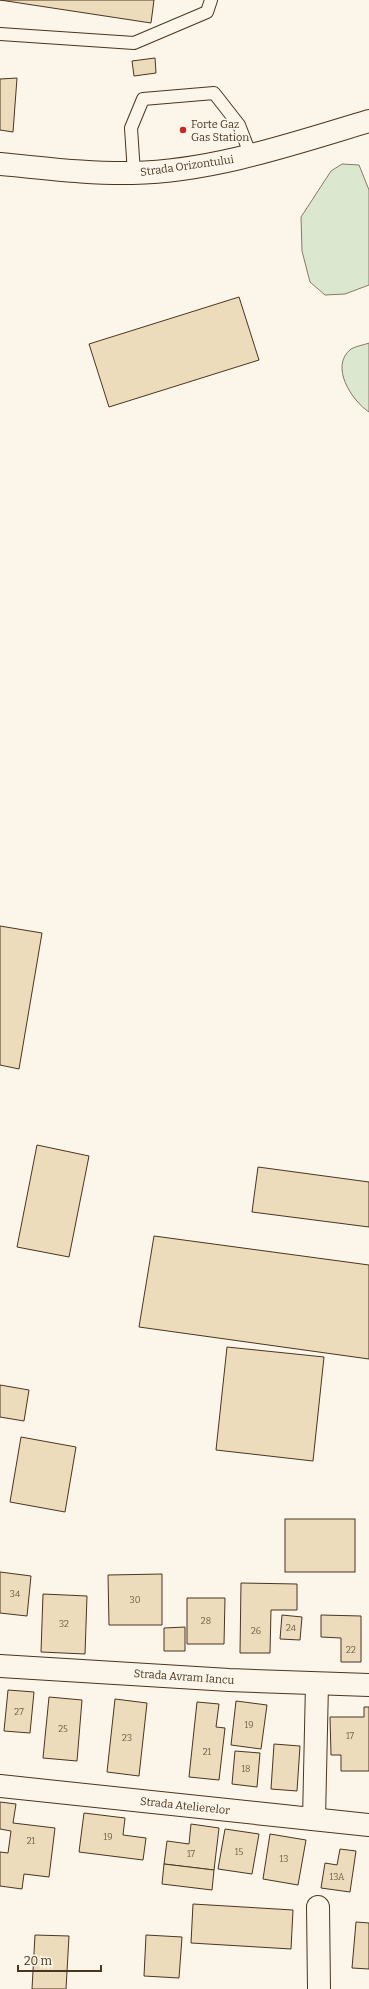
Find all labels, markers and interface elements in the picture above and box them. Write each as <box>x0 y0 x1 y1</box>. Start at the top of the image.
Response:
place label: Forte Gaz Gas Station <box>191 118 249 144</box>
marker: Forte Gaz Gas Station <box>178 125 188 135</box>
street label: Strada Orizontului <box>139 153 235 179</box>
house number: 34 <box>10 1589 21 1599</box>
house number: 30 <box>130 1595 141 1605</box>
house number: 28 <box>201 1616 211 1626</box>
house number: 32 <box>59 1619 69 1629</box>
house number: 24 <box>286 1623 297 1633</box>
house number: 26 <box>251 1626 261 1636</box>
house number: 22 <box>346 1645 356 1655</box>
street label: Strada Avram Iancu <box>133 1667 235 1687</box>
house number: 27 <box>14 1707 24 1717</box>
house number: 19 <box>245 1720 253 1730</box>
house number: 25 <box>58 1724 68 1734</box>
house number: 17 <box>346 1731 355 1741</box>
house number: 23 <box>122 1733 132 1743</box>
house number: 21 <box>203 1747 212 1757</box>
house number: 18 <box>241 1764 251 1774</box>
street label: Strada Atelierelor <box>139 1795 231 1817</box>
house number: 19 <box>104 1832 112 1842</box>
house number: 21 <box>27 1836 36 1846</box>
house number: 15 <box>235 1847 243 1857</box>
house number: 17 <box>187 1849 196 1859</box>
house number: 13 <box>280 1854 288 1864</box>
house number: 13A <box>330 1872 345 1882</box>
scale bar <box>18 1947 101 1973</box>
text: 20 m <box>24 1954 53 1968</box>

